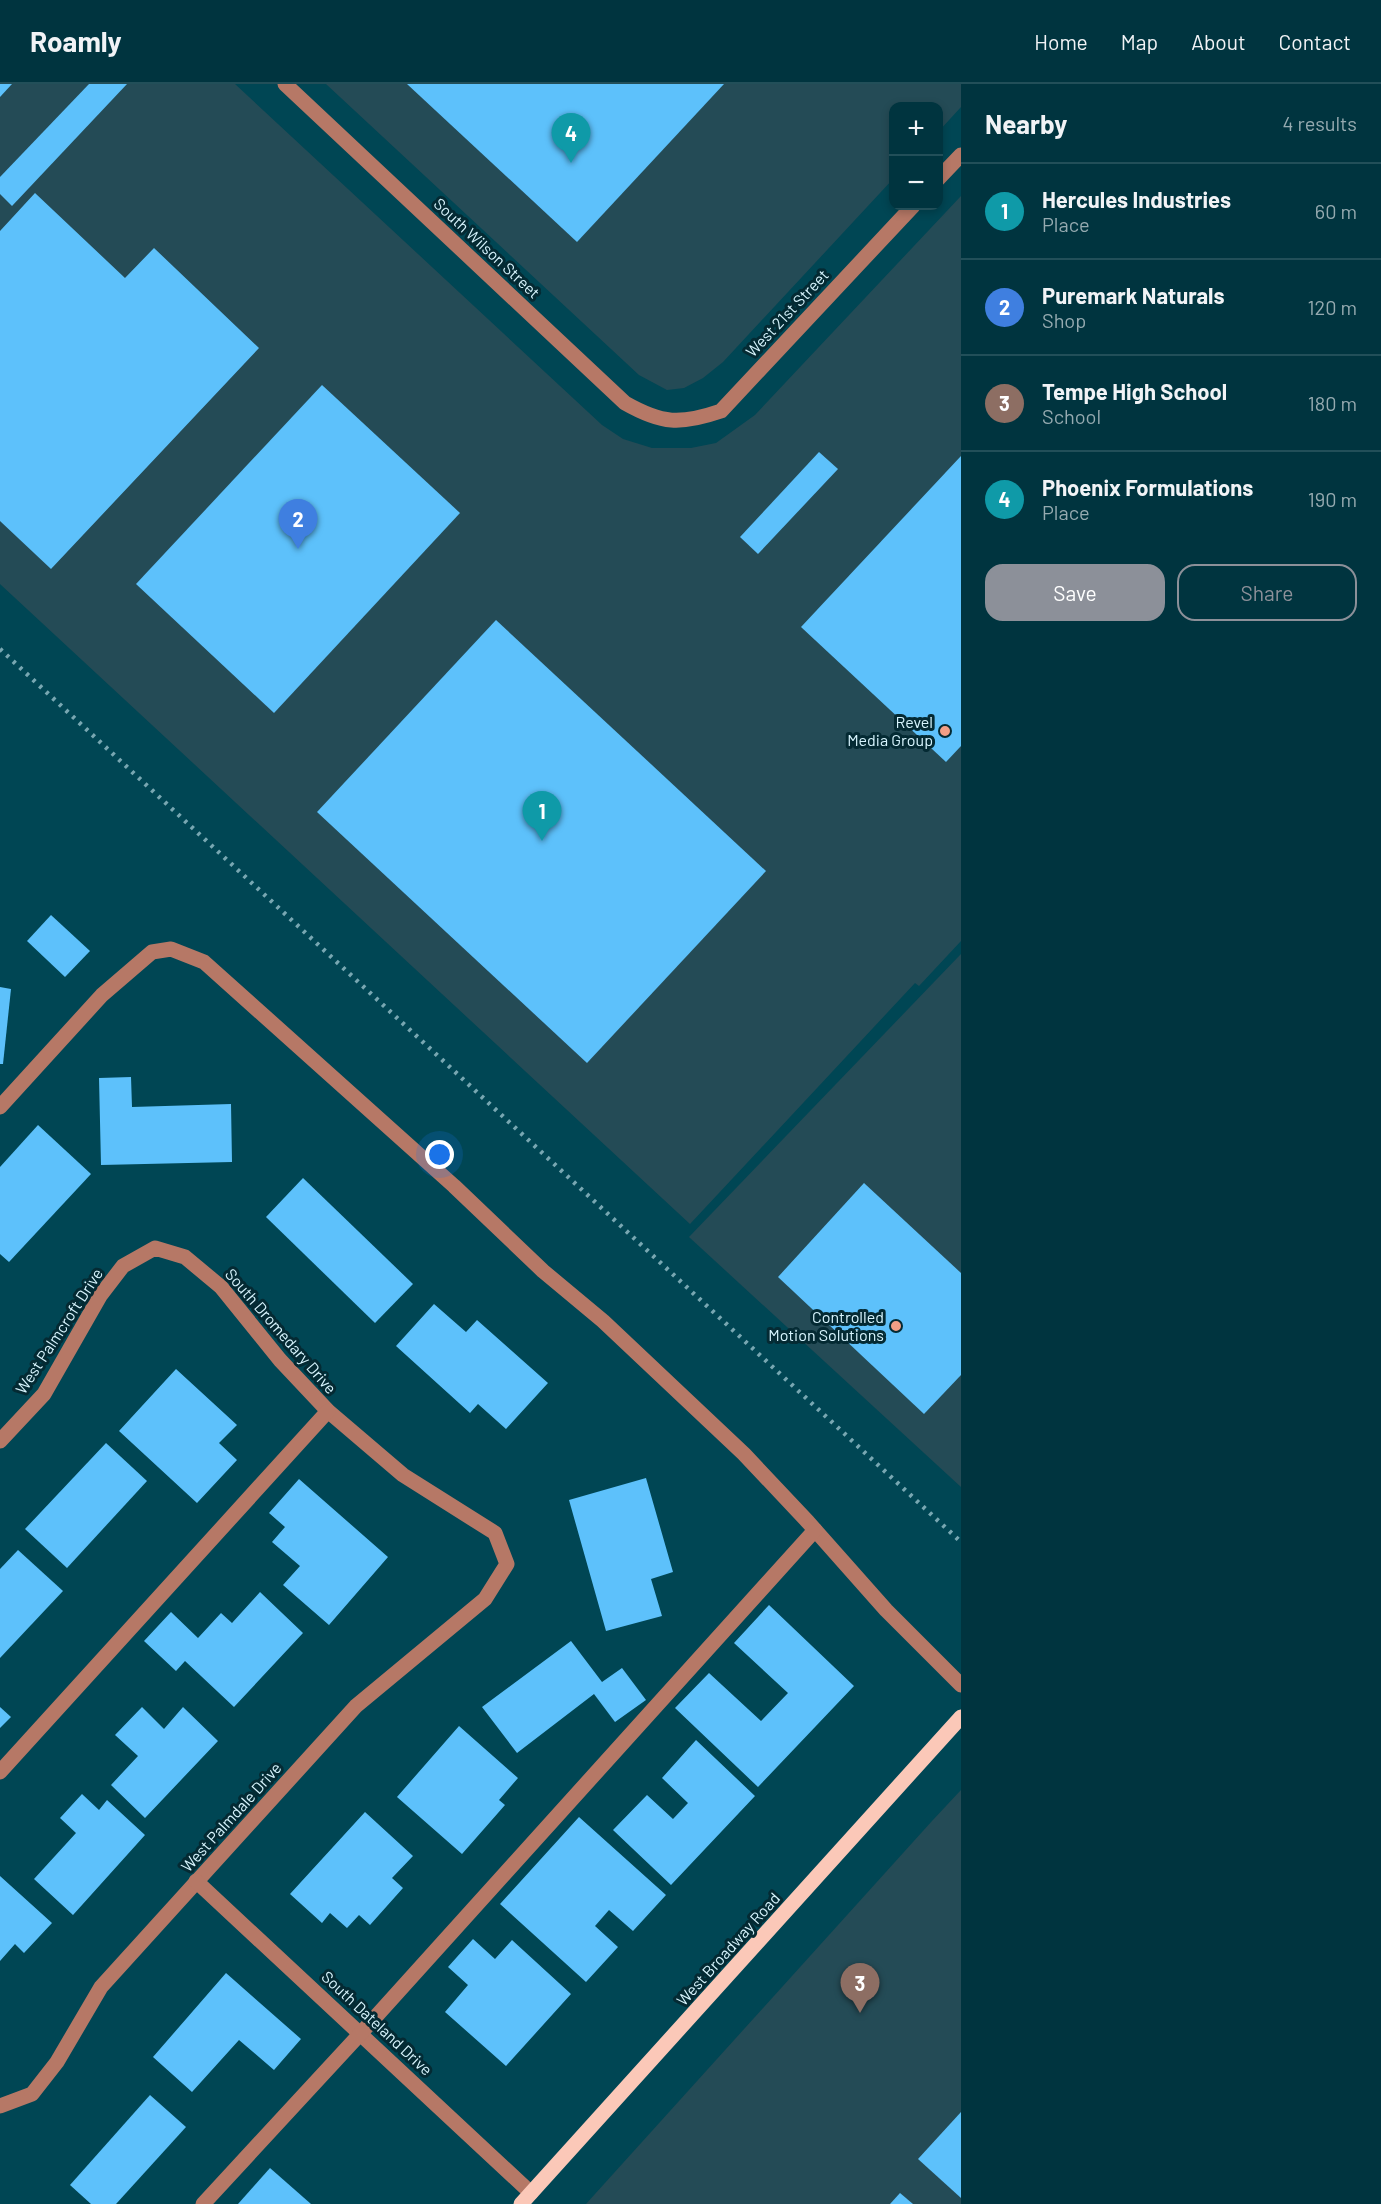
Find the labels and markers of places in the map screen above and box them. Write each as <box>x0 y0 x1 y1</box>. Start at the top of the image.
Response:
pin: 4 <box>552 113 590 163</box>
pin: 2 <box>278 500 318 549</box>
place label: Revel Media Group <box>847 712 933 749</box>
marker: Revel Media Group <box>938 724 952 738</box>
pin: 1 <box>522 792 562 841</box>
place label: Controlled Motion Solutions <box>768 1307 884 1344</box>
marker: Controlled Motion Solutions <box>889 1319 903 1333</box>
pin: 3 <box>840 1964 880 2013</box>

